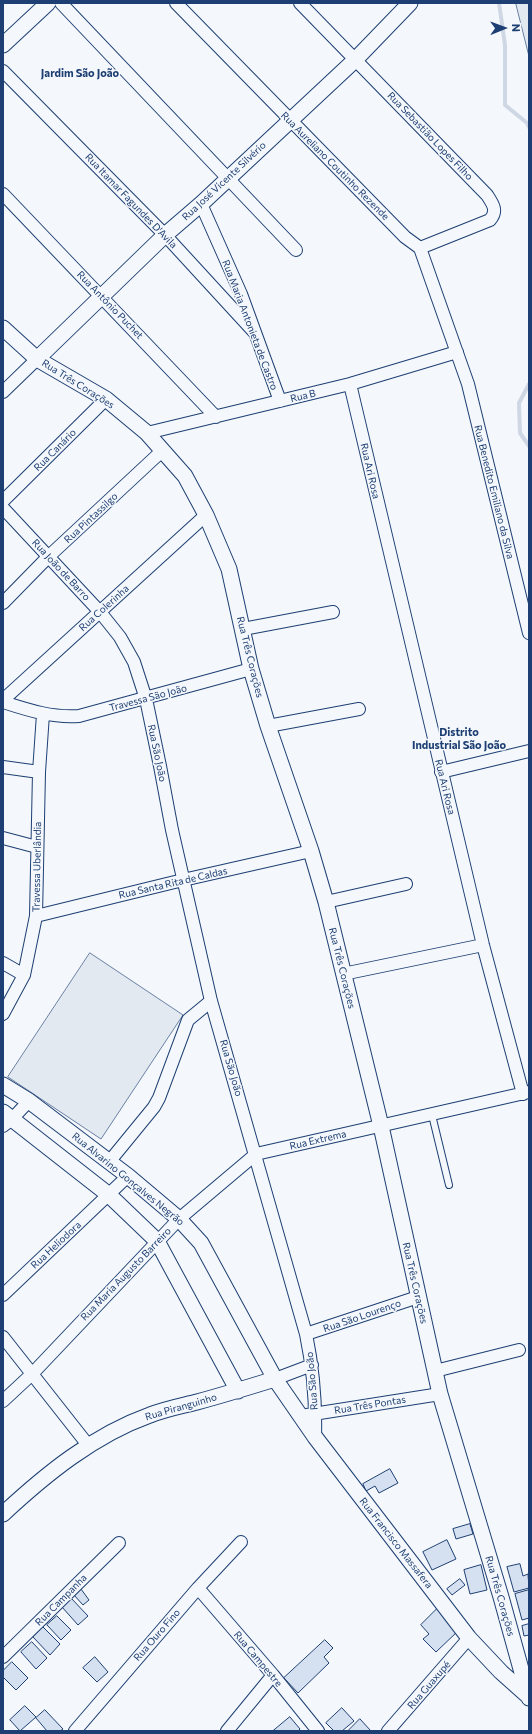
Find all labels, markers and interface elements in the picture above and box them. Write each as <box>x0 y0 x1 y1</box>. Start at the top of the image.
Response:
north arrow <box>484 8 524 48</box>
text: N <box>510 24 523 32</box>
district label: Jardim São João <box>41 66 119 80</box>
street label: Rua Sebastião Lopes Filho <box>385 89 475 183</box>
street label: Rua Aureliano Coutinho Rezende <box>278 109 392 223</box>
street label: Rua José Vicente Silvério <box>180 139 268 223</box>
street label: Rua Itamar Fagundes D'Avila <box>83 151 179 251</box>
street label: Rua Maria Antonieta de Castro <box>220 258 280 392</box>
street label: Rua Antônio Puchet <box>74 268 146 342</box>
street label: Rua Três Corações <box>40 357 116 411</box>
street label: Rua B <box>289 387 317 405</box>
street label: Rua Benedito Emiliano da Silva <box>472 424 516 560</box>
street label: Rua Canário <box>31 426 79 474</box>
street label: Rua Ari Rosa <box>358 442 382 500</box>
street label: Rua Pintassilgo <box>62 490 120 546</box>
street label: Rua João de Barro <box>29 537 93 603</box>
street label: Rua Colerinha <box>76 582 132 634</box>
street label: Rua Três Corações <box>234 615 266 699</box>
street label: Travessa São João <box>108 682 188 714</box>
street label: Rua São João <box>145 723 169 783</box>
district label: Distrito Industrial São João <box>412 725 506 751</box>
street label: Rua Ari Rosa <box>432 758 458 816</box>
street label: Travessa Uberlândia <box>30 822 44 912</box>
street label: Rua Santa Rita de Caldas <box>118 865 228 901</box>
street label: Rua Três Corações <box>326 926 358 1010</box>
street label: Rua São João <box>217 1038 245 1098</box>
street label: Rua Extrema <box>288 1128 348 1152</box>
street label: Rua Alvarino Gonçalves Negrão <box>69 1130 187 1228</box>
street label: Rua Heliodora <box>28 1219 84 1271</box>
street label: Rua Maria Augusto Barreiro <box>78 1225 174 1323</box>
street label: Rua Três Corações <box>400 1241 430 1325</box>
street label: Rua São Lourenço <box>322 1297 402 1335</box>
street label: Rua São João <box>303 1351 321 1411</box>
street label: Rua Piranguinho <box>144 1391 218 1423</box>
street label: Rua Três Pontas <box>333 1393 407 1417</box>
street label: Rua Francisco Massafera <box>357 1495 435 1591</box>
street label: Rua Três Corações <box>483 1554 517 1638</box>
street label: Rua Campanha <box>33 1572 89 1628</box>
street label: Rua Ouro Fino <box>131 1607 183 1663</box>
street label: Rua Campestre <box>231 1629 285 1689</box>
street label: Rua Guaxupé <box>405 1659 453 1711</box>

